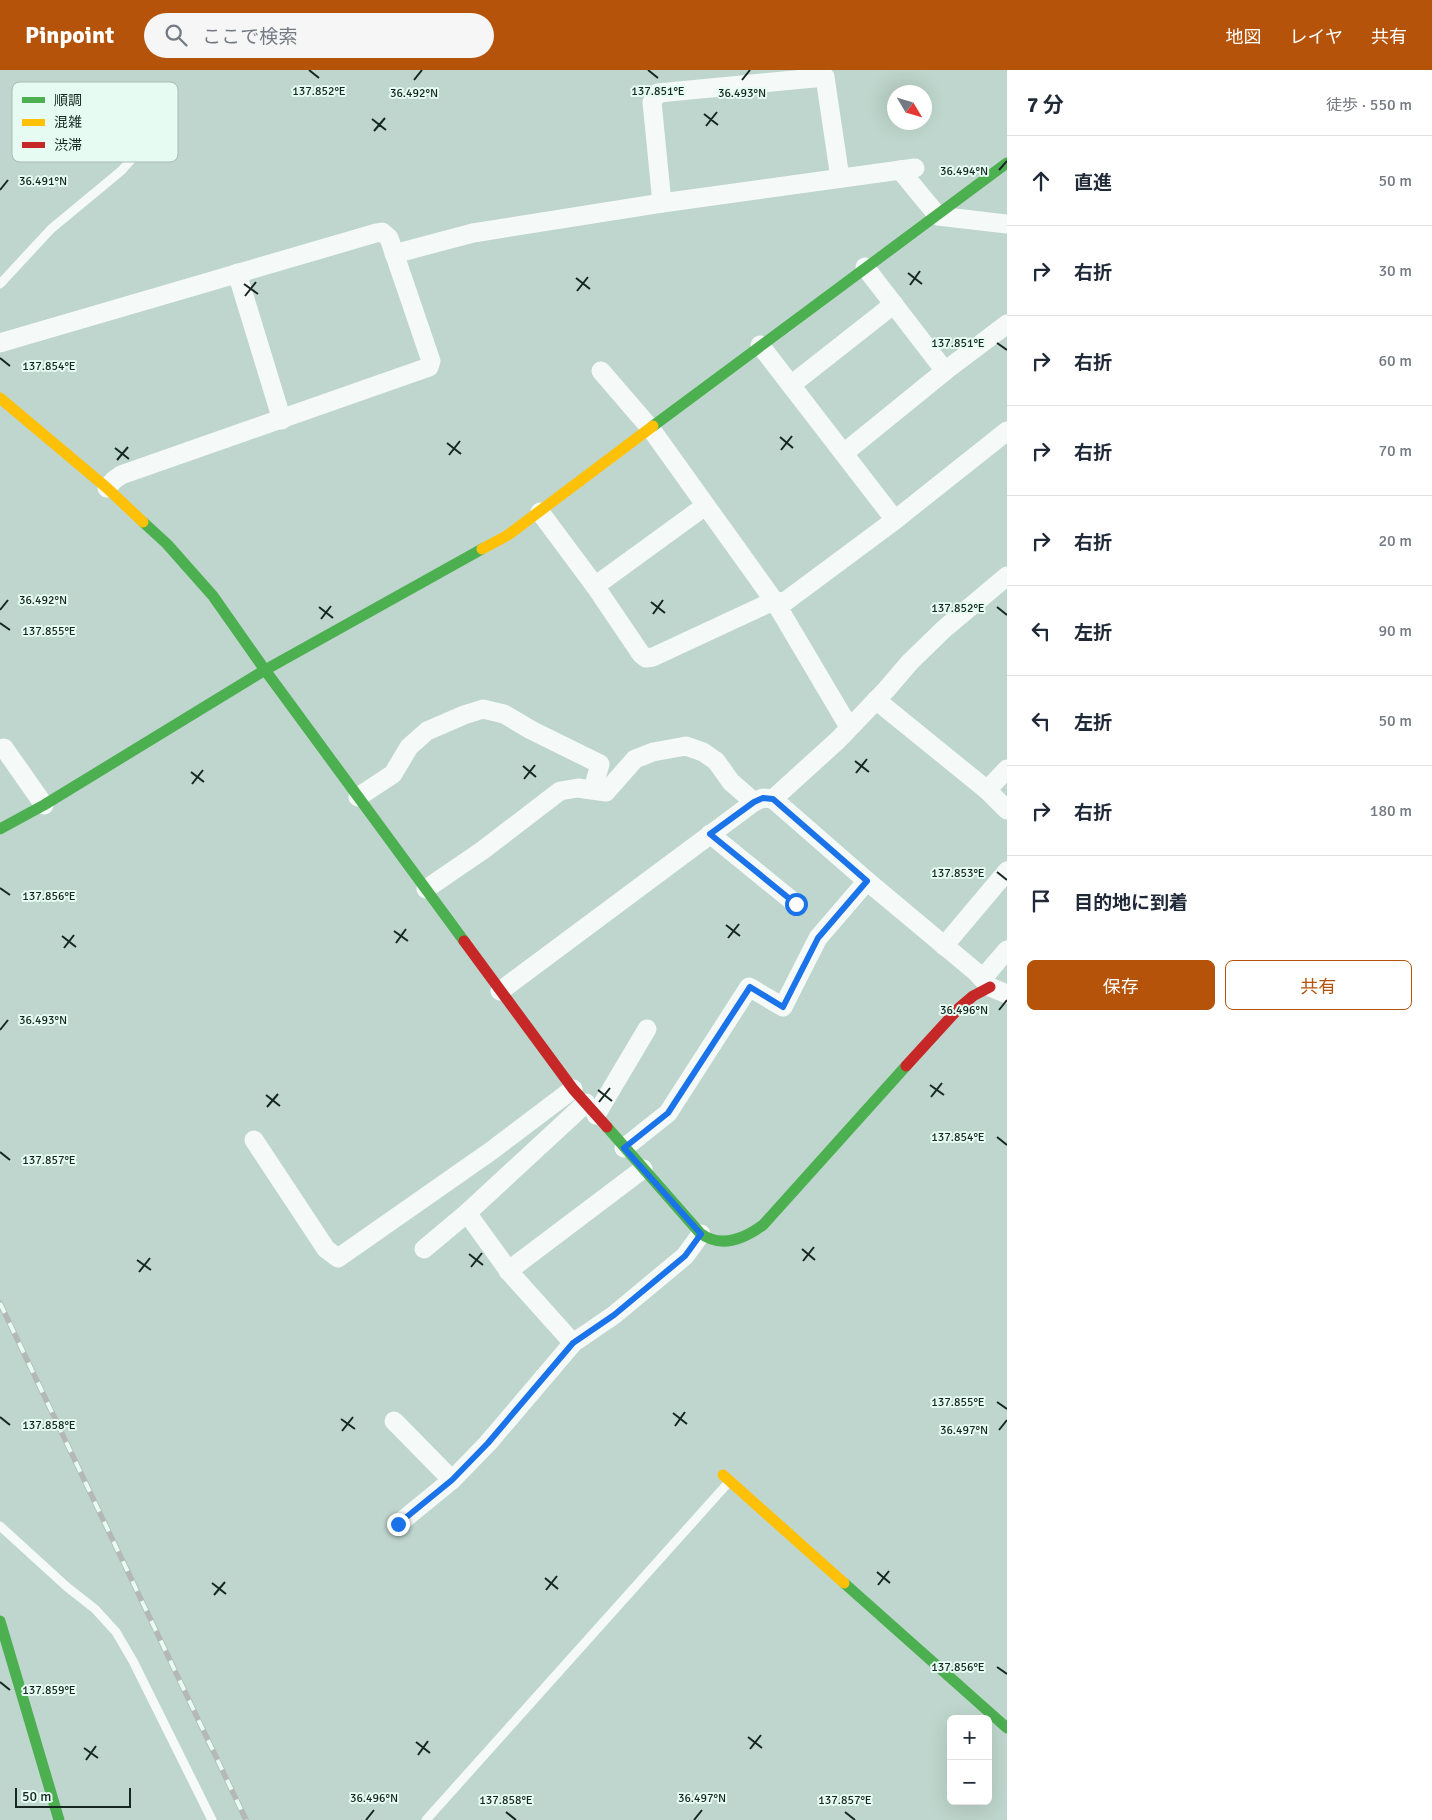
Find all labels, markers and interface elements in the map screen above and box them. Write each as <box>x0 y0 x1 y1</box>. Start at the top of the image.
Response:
search box <box>144 13 494 58</box>
text: Pinpoint <box>25 20 114 50</box>
icon: search <box>162 21 190 49</box>
text: ここで検索 <box>202 25 297 49</box>
text: 地図 <box>1226 26 1262 48</box>
text: レイヤ <box>1290 26 1343 48</box>
text: 共有 <box>1371 26 1407 48</box>
legend <box>12 82 178 162</box>
text: 137.852°E <box>292 84 346 99</box>
text: 137.851°E <box>631 84 685 99</box>
north arrow <box>887 85 932 130</box>
text: 36.492°N <box>390 86 438 101</box>
text: 36.493°N <box>718 86 766 101</box>
text: 順調 <box>54 92 82 109</box>
text: 7 分 <box>1027 92 1064 118</box>
text: 徒歩 · 550 m <box>1326 95 1412 115</box>
text: 混雑 <box>54 114 82 131</box>
text: 渋滞 <box>54 137 82 154</box>
text: 36.494°N <box>940 164 988 179</box>
icon: ahead <box>1027 167 1055 195</box>
text: 直進 <box>1074 171 1112 195</box>
text: 50 m <box>1378 171 1412 191</box>
text: 36.491°N <box>19 174 67 189</box>
icon: right <box>1027 257 1055 285</box>
text: 右折 <box>1074 261 1112 285</box>
text: 30 m <box>1378 261 1412 281</box>
text: 137.851°E <box>931 336 985 351</box>
icon: right <box>1027 347 1055 375</box>
text: 右折 <box>1074 351 1112 375</box>
text: 60 m <box>1378 351 1412 371</box>
text: 137.854°E <box>22 359 76 374</box>
icon: right <box>1027 437 1055 465</box>
text: 右折 <box>1074 441 1112 465</box>
text: 70 m <box>1378 441 1412 461</box>
icon: right <box>1027 527 1055 555</box>
text: 右折 <box>1074 531 1112 555</box>
text: 20 m <box>1378 531 1412 551</box>
text: 36.492°N <box>19 593 67 608</box>
text: 137.852°E <box>931 601 985 616</box>
icon: left <box>1027 617 1055 645</box>
text: 左折 <box>1074 621 1112 645</box>
text: 90 m <box>1378 621 1412 641</box>
text: 137.855°E <box>22 624 76 639</box>
icon: left <box>1027 707 1055 735</box>
text: 左折 <box>1074 711 1112 735</box>
text: 50 m <box>1378 711 1412 731</box>
icon: right <box>1027 797 1055 825</box>
text: 右折 <box>1074 801 1112 825</box>
text: 180 m <box>1370 801 1412 821</box>
text: 137.853°E <box>931 866 985 881</box>
icon: arrive <box>1027 887 1055 915</box>
text: 137.856°E <box>22 889 76 904</box>
text: 目的地に到着 <box>1074 891 1188 915</box>
route start <box>785 893 808 916</box>
button: 保存 <box>1027 960 1215 1010</box>
button: 共有 <box>1225 960 1412 1010</box>
text: 36.496°N <box>940 1003 988 1018</box>
text: 36.493°N <box>19 1013 67 1028</box>
text: 137.854°E <box>931 1130 985 1145</box>
text: 137.857°E <box>22 1153 76 1168</box>
text: 137.855°E <box>931 1395 985 1410</box>
text: 137.858°E <box>22 1418 76 1433</box>
text: 36.497°N <box>940 1423 988 1438</box>
route end <box>387 1513 410 1536</box>
text: 137.856°E <box>931 1660 985 1675</box>
text: 137.859°E <box>22 1683 76 1698</box>
map controls <box>947 1715 992 1805</box>
button: + <box>947 1715 992 1760</box>
button: − <box>947 1760 992 1805</box>
scale bar <box>15 1785 131 1808</box>
text: 50 m <box>22 1788 51 1805</box>
text: 36.496°N <box>350 1791 398 1806</box>
text: 36.497°N <box>678 1791 726 1806</box>
text: 137.858°E <box>479 1793 533 1808</box>
text: 137.857°E <box>818 1793 872 1808</box>

